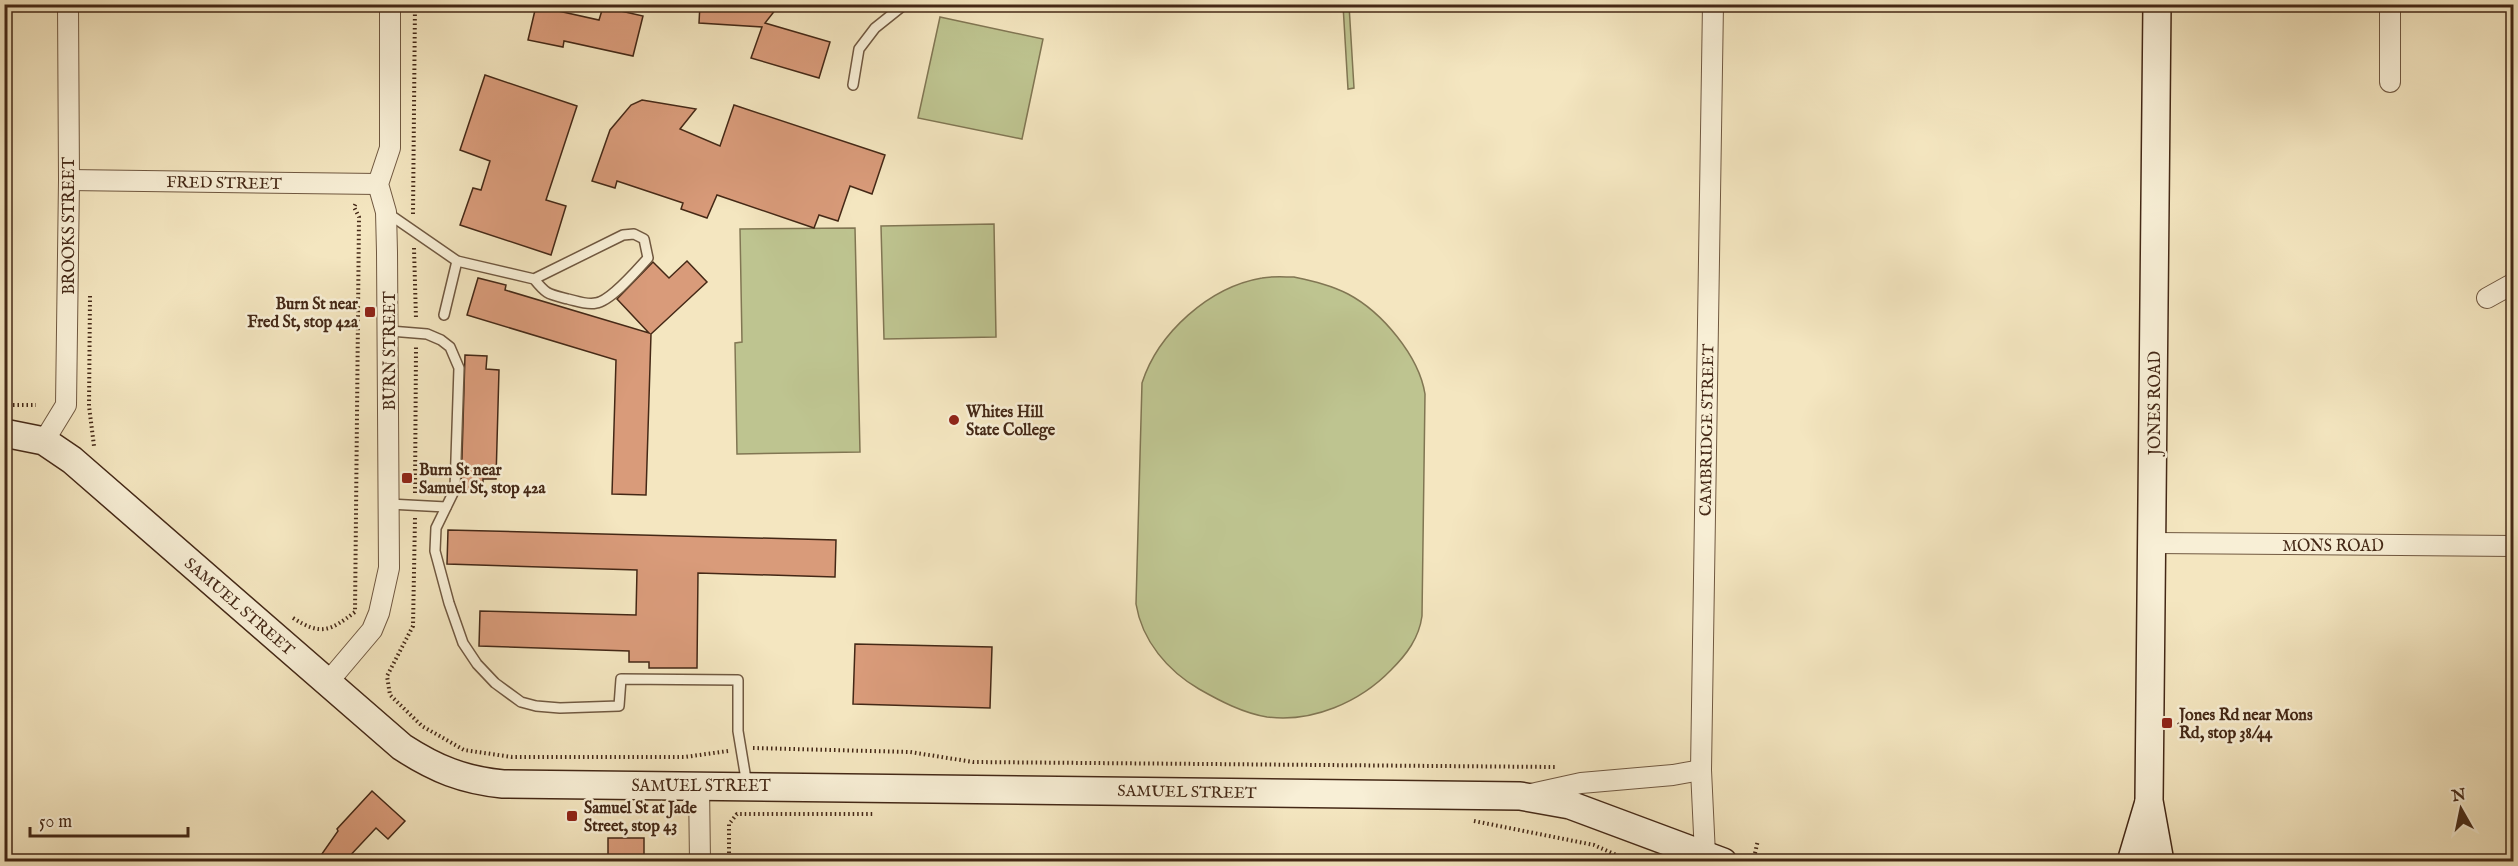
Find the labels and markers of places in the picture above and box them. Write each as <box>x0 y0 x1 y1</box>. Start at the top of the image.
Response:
place label: Burn St near Fred St, stop 42a <box>247 295 359 333</box>
marker: Burn St near Fred St, stop 42a <box>363 305 377 319</box>
place label: Whites Hill State College <box>965 403 1056 441</box>
marker: Whites Hill State College <box>947 413 961 427</box>
place label: Burn St near Samuel St, stop 42a <box>419 461 547 499</box>
marker: Burn St near Samuel St, stop 42a <box>400 471 414 485</box>
place label: Jones Rd near Mons Rd, stop 38/44 <box>2177 706 2313 744</box>
marker: Jones Rd near Mons Rd, stop 38/44 <box>2160 716 2174 730</box>
place label: Samuel St at Jade Street, stop 43 <box>584 799 698 837</box>
marker: Samuel St at Jade Street, stop 43 <box>565 809 579 823</box>

